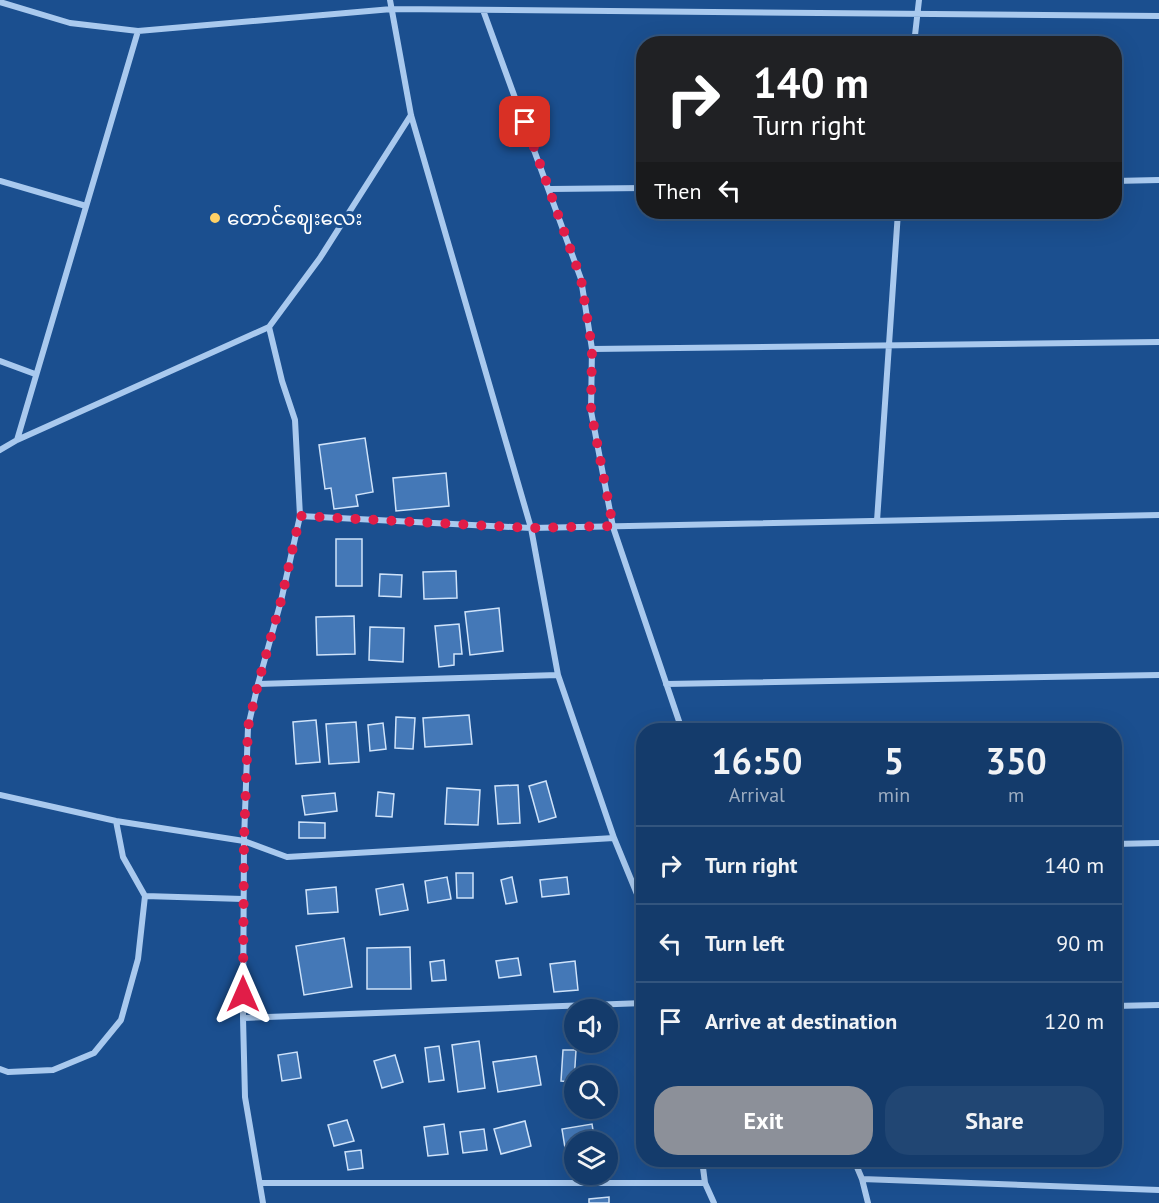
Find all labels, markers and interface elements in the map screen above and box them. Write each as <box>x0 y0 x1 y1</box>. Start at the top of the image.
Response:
text: 140 m <box>753 55 869 110</box>
icon: right <box>654 60 732 138</box>
pin <box>499 96 550 147</box>
icon: arrive <box>508 105 541 138</box>
text: Turn right <box>753 108 866 142</box>
icon: left <box>713 174 746 207</box>
text: Then <box>654 177 701 205</box>
place label: တောင်ဈေးလေး <box>227 204 362 234</box>
marker: တောင်ဈေးလေး <box>208 211 222 225</box>
text: 16:50 <box>711 737 803 784</box>
text: 5 <box>884 737 904 784</box>
text: 350 <box>986 737 1047 784</box>
text: Arrival <box>729 782 785 808</box>
text: min <box>878 782 910 808</box>
text: m <box>1008 782 1024 808</box>
icon: right <box>654 849 687 882</box>
text: Turn right <box>705 851 797 879</box>
text: 140 m <box>1044 851 1104 879</box>
icon: left <box>654 927 687 960</box>
text: Turn left <box>705 929 785 957</box>
text: 90 m <box>1056 929 1104 957</box>
position arrow <box>211 962 275 1026</box>
map controls <box>564 999 618 1185</box>
button: sound <box>564 999 618 1053</box>
icon: arrive <box>654 1005 687 1038</box>
text: Arrive at destination <box>705 1007 897 1035</box>
text: 120 m <box>1044 1007 1104 1035</box>
button: search <box>564 1065 618 1119</box>
button: Exit <box>654 1086 873 1155</box>
button: Share <box>885 1086 1104 1155</box>
button: layers <box>564 1131 618 1185</box>

